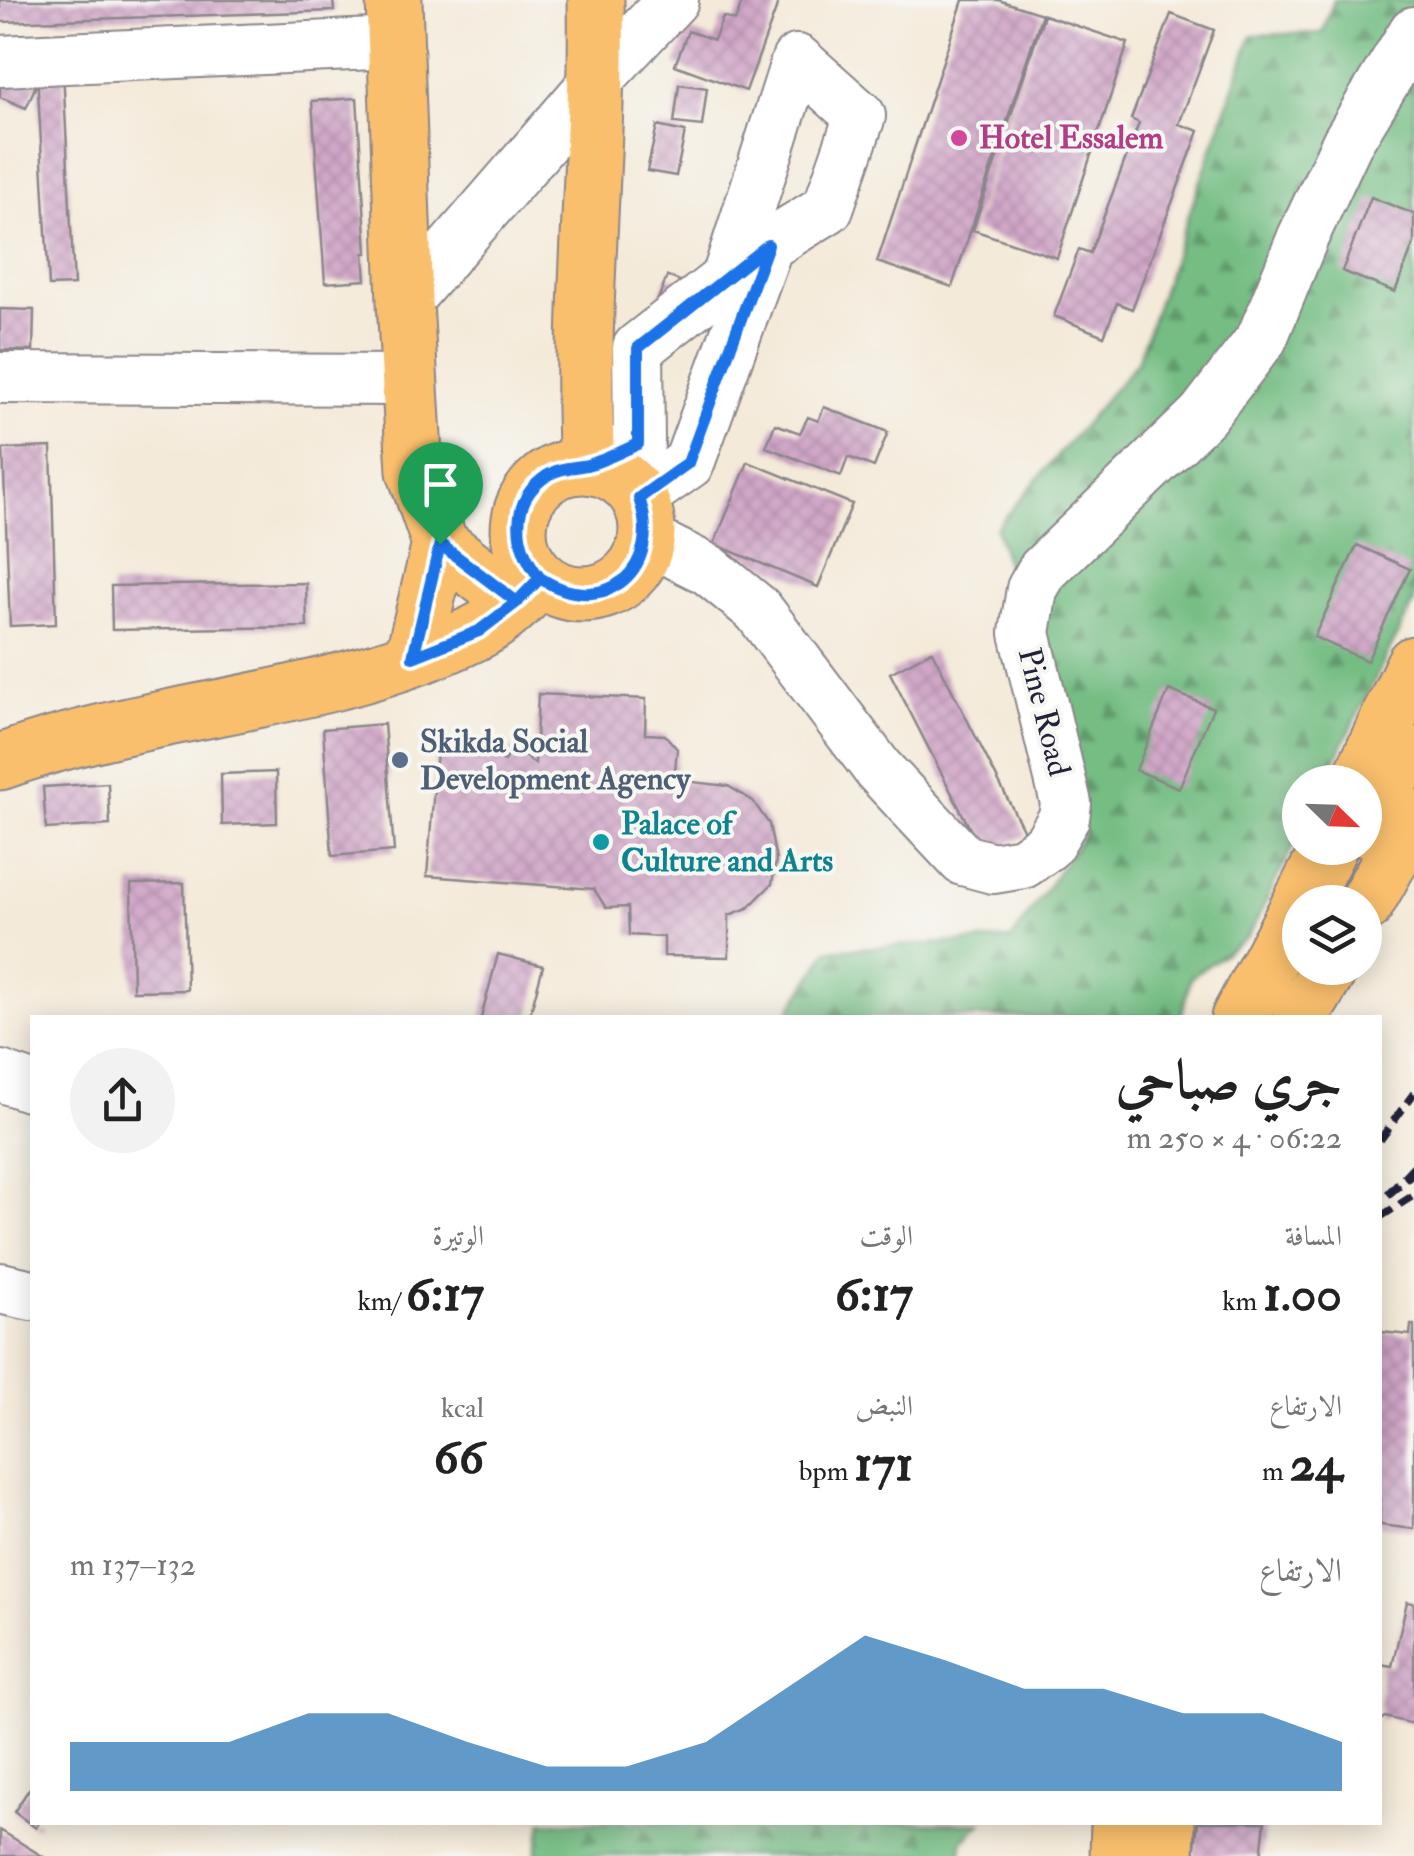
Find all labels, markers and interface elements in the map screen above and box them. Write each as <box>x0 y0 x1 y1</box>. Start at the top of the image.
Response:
place label: Hotel Essalem <box>979 118 1163 158</box>
marker: Hotel Essalem <box>948 127 970 149</box>
pin <box>398 442 483 545</box>
icon: arrive <box>413 457 468 512</box>
street label: Pine Road <box>1009 644 1079 780</box>
place label: Skikda Social Development Agency <box>420 722 691 799</box>
marker: Skikda Social Development Agency <box>389 749 411 771</box>
north arrow <box>1282 765 1382 865</box>
map controls <box>1282 765 1382 985</box>
place label: Palace of Culture and Arts <box>621 804 833 881</box>
marker: Palace of Culture and Arts <box>590 831 612 853</box>
button: layers <box>1282 885 1382 985</box>
text: جري صباحي <box>1116 1046 1342 1115</box>
button: share <box>70 1048 175 1153</box>
text: 06:22 · 4 × 250 m <box>1127 1118 1342 1158</box>
text: الوتيرة <box>432 1219 484 1254</box>
text: الوقت <box>859 1219 913 1254</box>
text: المسافة <box>1285 1219 1342 1254</box>
text: 6:17 <box>406 1263 484 1326</box>
text: 6:17 <box>835 1263 913 1326</box>
text: 1.00 <box>1263 1263 1342 1326</box>
text: /km <box>357 1284 406 1319</box>
text: km <box>1222 1284 1263 1319</box>
text: النبض <box>855 1389 913 1424</box>
text: الارتفاع <box>1269 1389 1342 1424</box>
text: kcal <box>441 1391 484 1426</box>
text: 66 <box>434 1426 484 1489</box>
text: 171 <box>854 1433 913 1496</box>
text: 24 <box>1290 1433 1342 1496</box>
text: bpm <box>799 1454 854 1489</box>
text: m <box>1262 1454 1290 1489</box>
text: 132–137 m <box>70 1545 196 1585</box>
text: الارتفاع <box>1259 1551 1342 1591</box>

